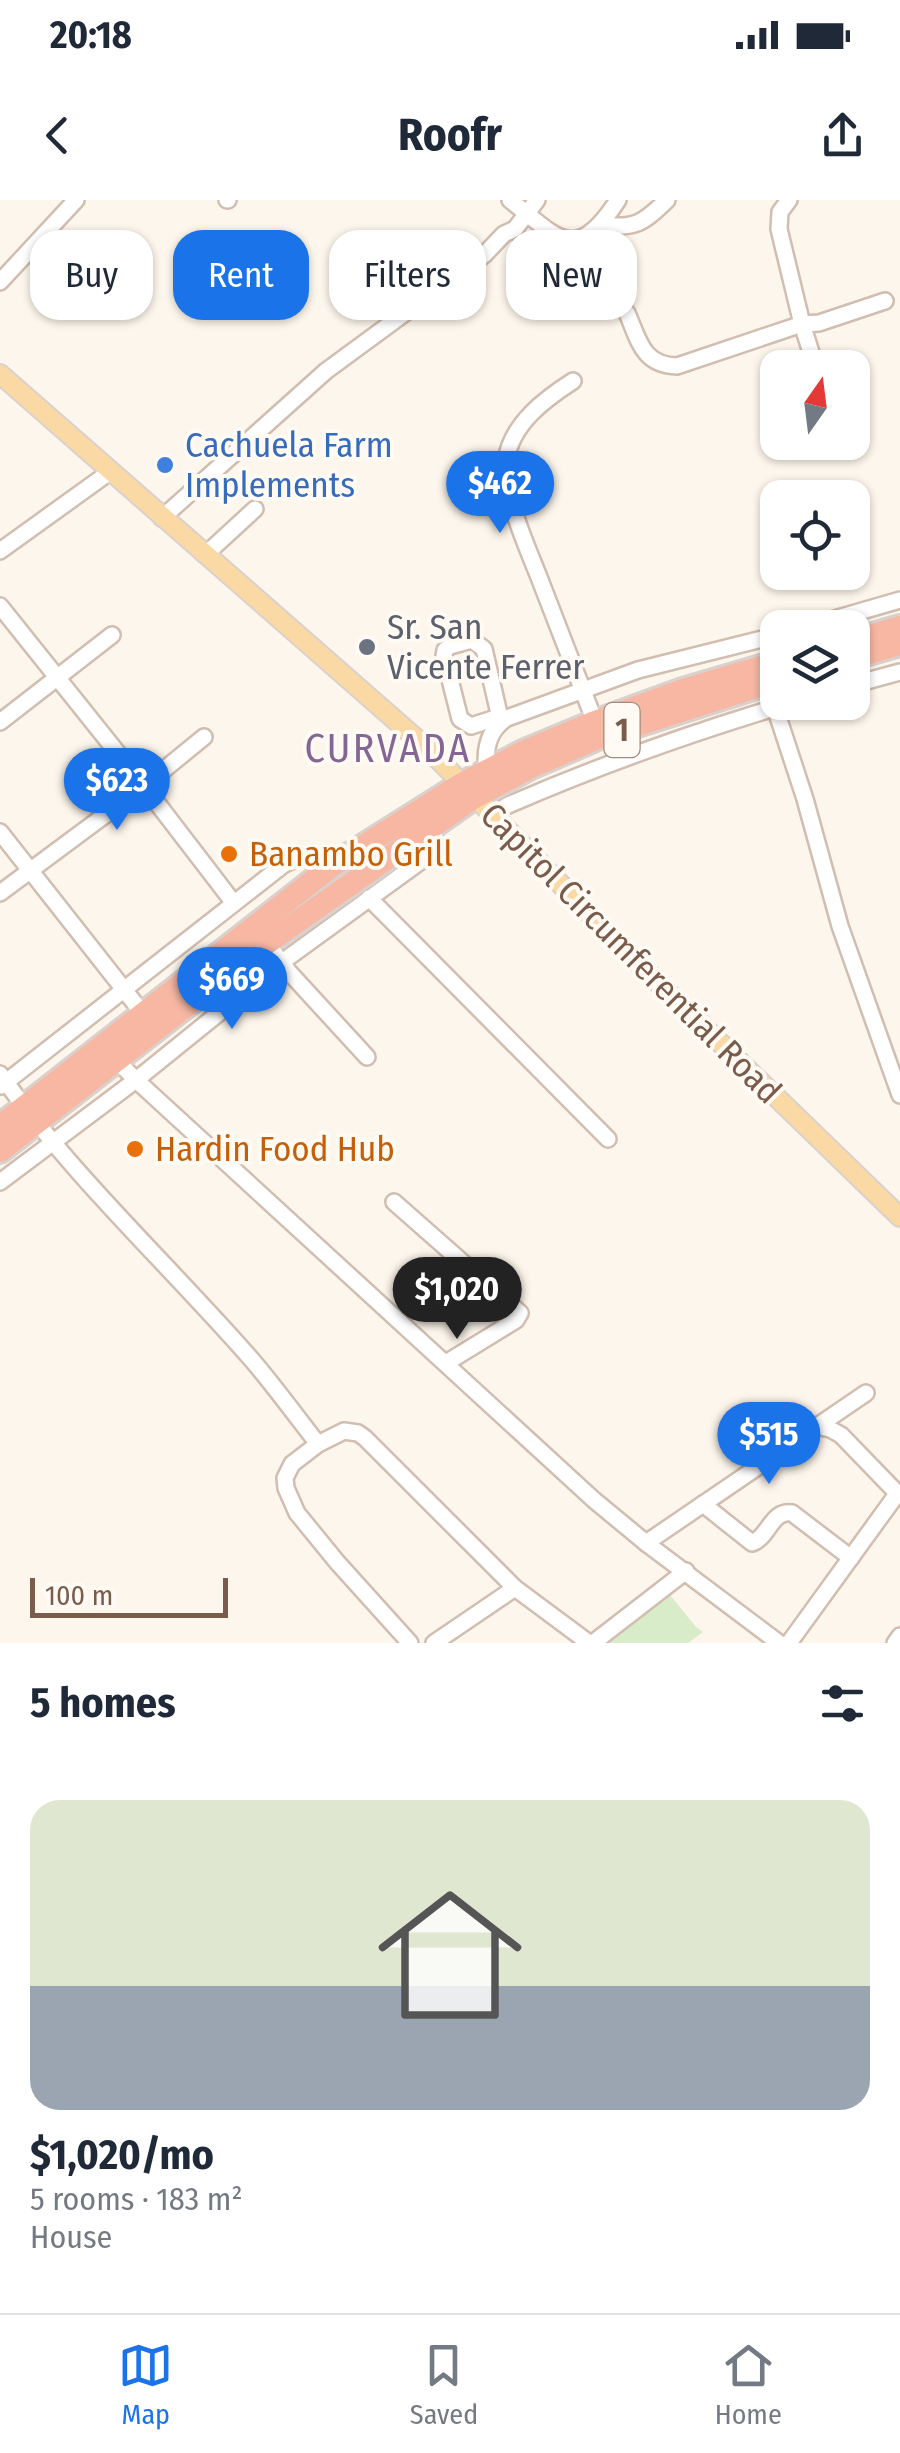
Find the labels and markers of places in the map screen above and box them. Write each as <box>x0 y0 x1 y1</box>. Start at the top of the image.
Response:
place label: Cachuela Farm Implements <box>185 424 393 506</box>
pin: $462 <box>441 451 559 536</box>
marker: Cachuela Farm Implements <box>154 454 176 476</box>
place label: Sr. San Vicente Ferrer <box>387 606 584 688</box>
marker: Sr. San Vicente Ferrer <box>356 636 378 658</box>
pin: $623 <box>58 748 176 833</box>
place label: Banambo Grill <box>249 833 453 875</box>
marker: Banambo Grill <box>218 843 240 865</box>
pin: $669 <box>173 947 291 1032</box>
place label: Hardin Food Hub <box>155 1128 395 1170</box>
marker: Hardin Food Hub <box>124 1138 146 1160</box>
pin: $1,020 <box>376 1257 538 1342</box>
pin: $515 <box>710 1402 828 1487</box>

